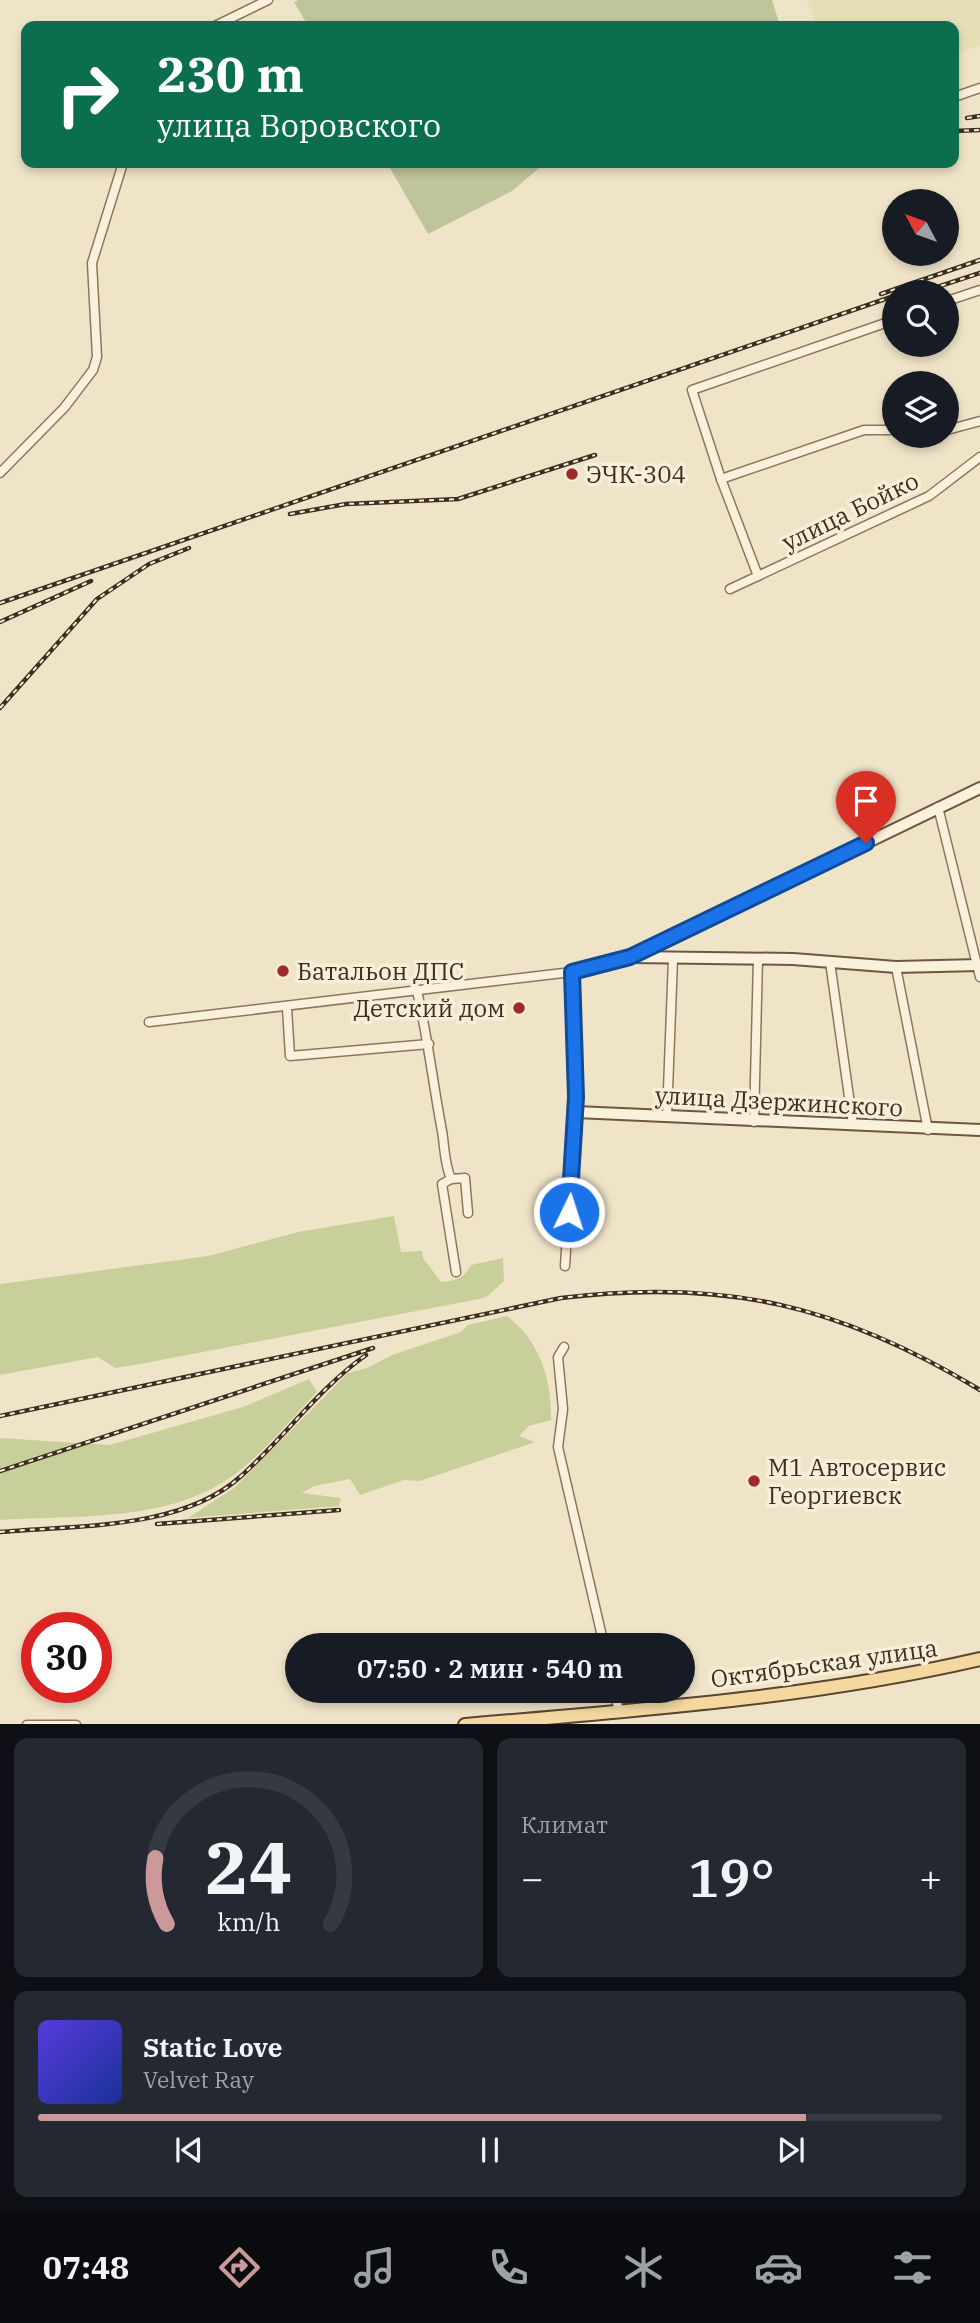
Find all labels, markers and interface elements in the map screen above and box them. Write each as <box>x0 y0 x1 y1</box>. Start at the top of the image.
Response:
text: 230 m <box>157 42 304 105</box>
icon: right <box>42 49 133 140</box>
text: улица Воровского <box>157 104 441 146</box>
north arrow <box>882 189 959 266</box>
map controls <box>882 189 959 448</box>
button: search <box>882 280 959 357</box>
button: layers <box>882 371 959 448</box>
place label: ЭЧК-304 <box>586 458 686 490</box>
street label: улица Бойко <box>776 464 924 558</box>
marker: ЭЧК-304 <box>564 466 580 482</box>
pin <box>836 771 896 843</box>
icon: arrive <box>847 782 885 820</box>
place label: Батальон ДПС <box>297 955 464 987</box>
marker: Батальон ДПС <box>275 963 291 979</box>
place label: Детский дом <box>354 992 505 1024</box>
marker: Детский дом <box>511 1000 527 1016</box>
street label: улица Дзержинского <box>654 1079 904 1123</box>
position arrow <box>532 1175 606 1249</box>
place label: М1 Автосервис Георгиевск <box>768 1451 947 1511</box>
marker: М1 Автосервис Георгиевск <box>746 1473 762 1489</box>
speed limit sign: 30 <box>21 1612 112 1703</box>
street label: Октябрьская улица <box>709 1631 939 1695</box>
text: 07:50 · 2 мин · 540 m <box>357 1651 623 1685</box>
text: Климат <box>521 1809 608 1839</box>
text: 24 <box>205 1819 292 1914</box>
text: 19° <box>688 1844 775 1911</box>
text: − <box>521 1853 544 1902</box>
text: + <box>919 1853 942 1902</box>
text: km/h <box>217 1904 280 1937</box>
text: Static Love <box>143 2030 282 2064</box>
text: Velvet Ray <box>143 2064 254 2094</box>
icon: previous <box>170 2131 208 2169</box>
icon: pause <box>471 2131 509 2169</box>
icon: next <box>772 2131 810 2169</box>
icon: directions <box>215 2243 264 2292</box>
icon: music <box>350 2243 399 2292</box>
icon: phone <box>484 2243 533 2292</box>
icon: climate <box>619 2243 668 2292</box>
icon: car <box>754 2243 803 2292</box>
icon: filters <box>888 2243 937 2292</box>
text: 07:48 <box>43 2246 129 2288</box>

